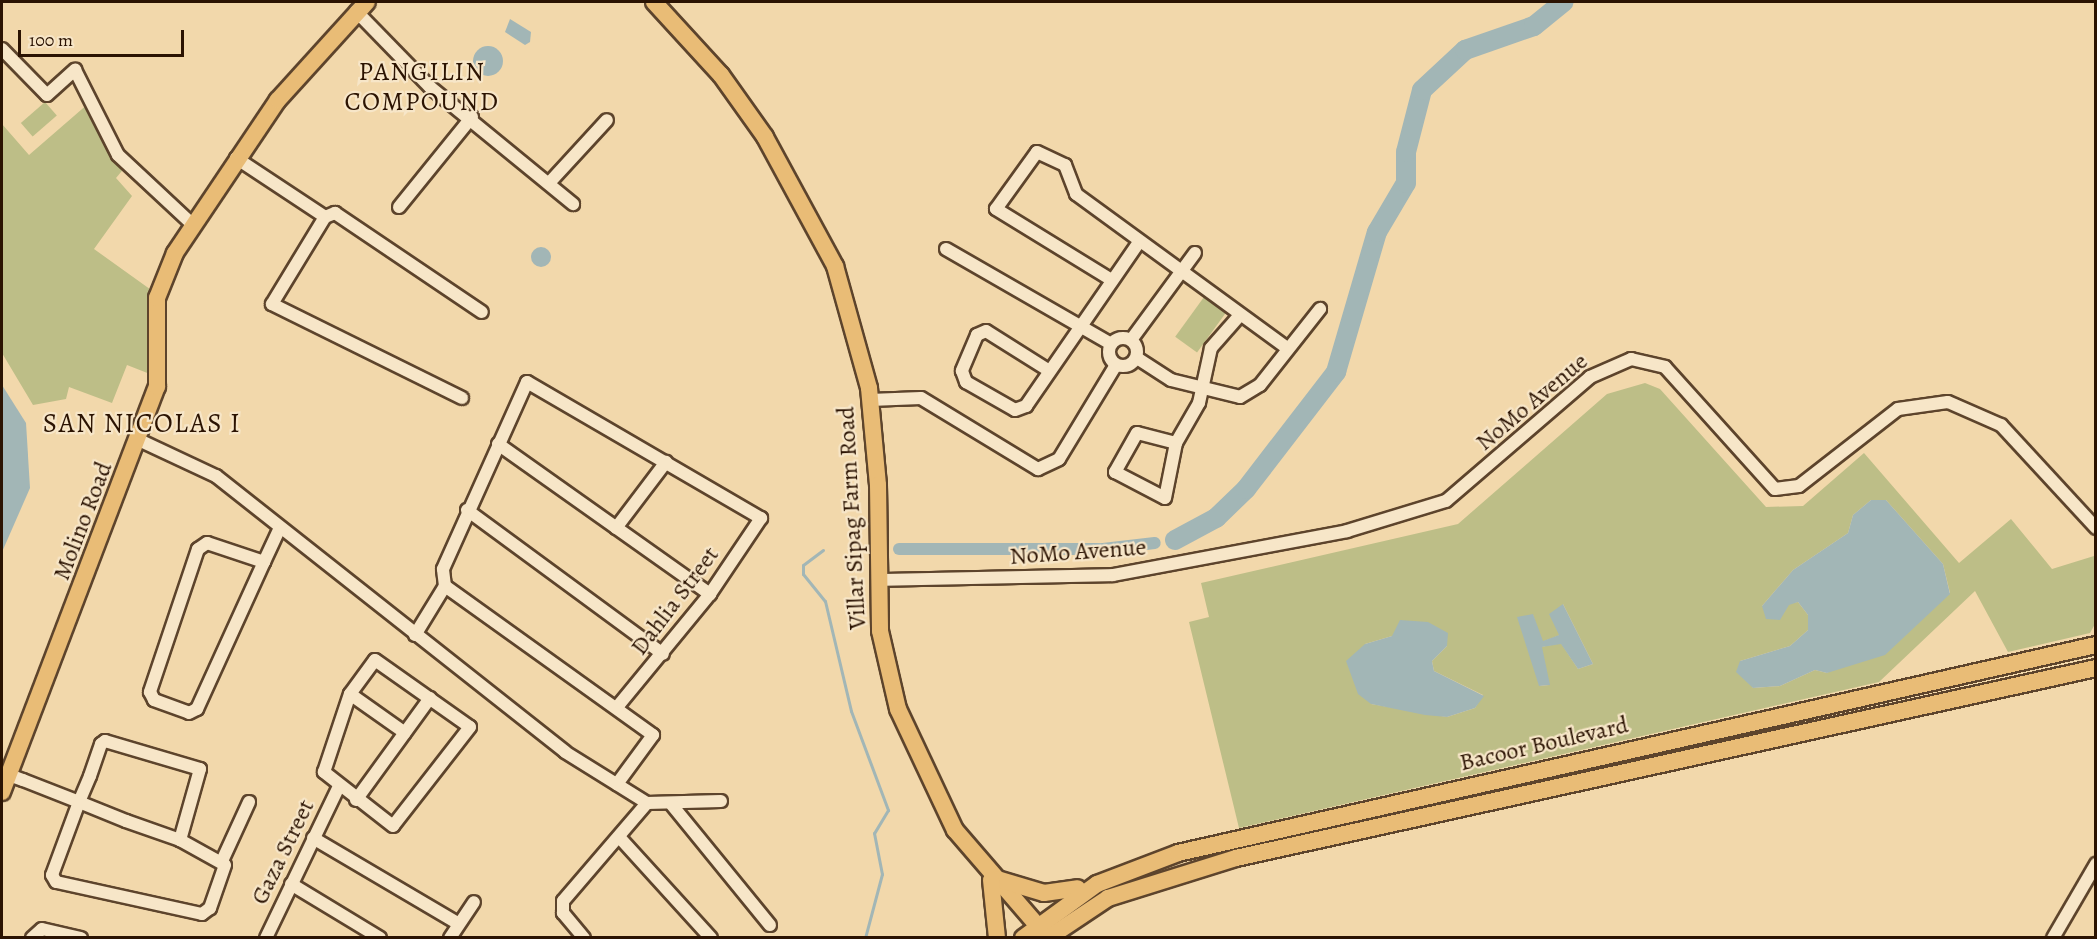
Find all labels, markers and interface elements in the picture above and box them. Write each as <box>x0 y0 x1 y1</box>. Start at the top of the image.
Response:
scale bar <box>21 18 188 56</box>
text: 100 m <box>29 28 73 52</box>
district label: PANGILIN COMPOUND <box>345 56 499 118</box>
street label: NoMo Avenue <box>1470 347 1594 457</box>
street label: Villar Sipag Farm Road <box>832 406 872 630</box>
district label: SAN NICOLAS I <box>43 408 241 440</box>
street label: Molino Road <box>47 458 119 584</box>
street label: NoMo Avenue <box>1009 533 1147 571</box>
street label: Dahlia Street <box>625 541 725 661</box>
street label: Bacoor Boulevard <box>1457 711 1631 777</box>
street label: Gaza Street <box>245 795 321 909</box>

